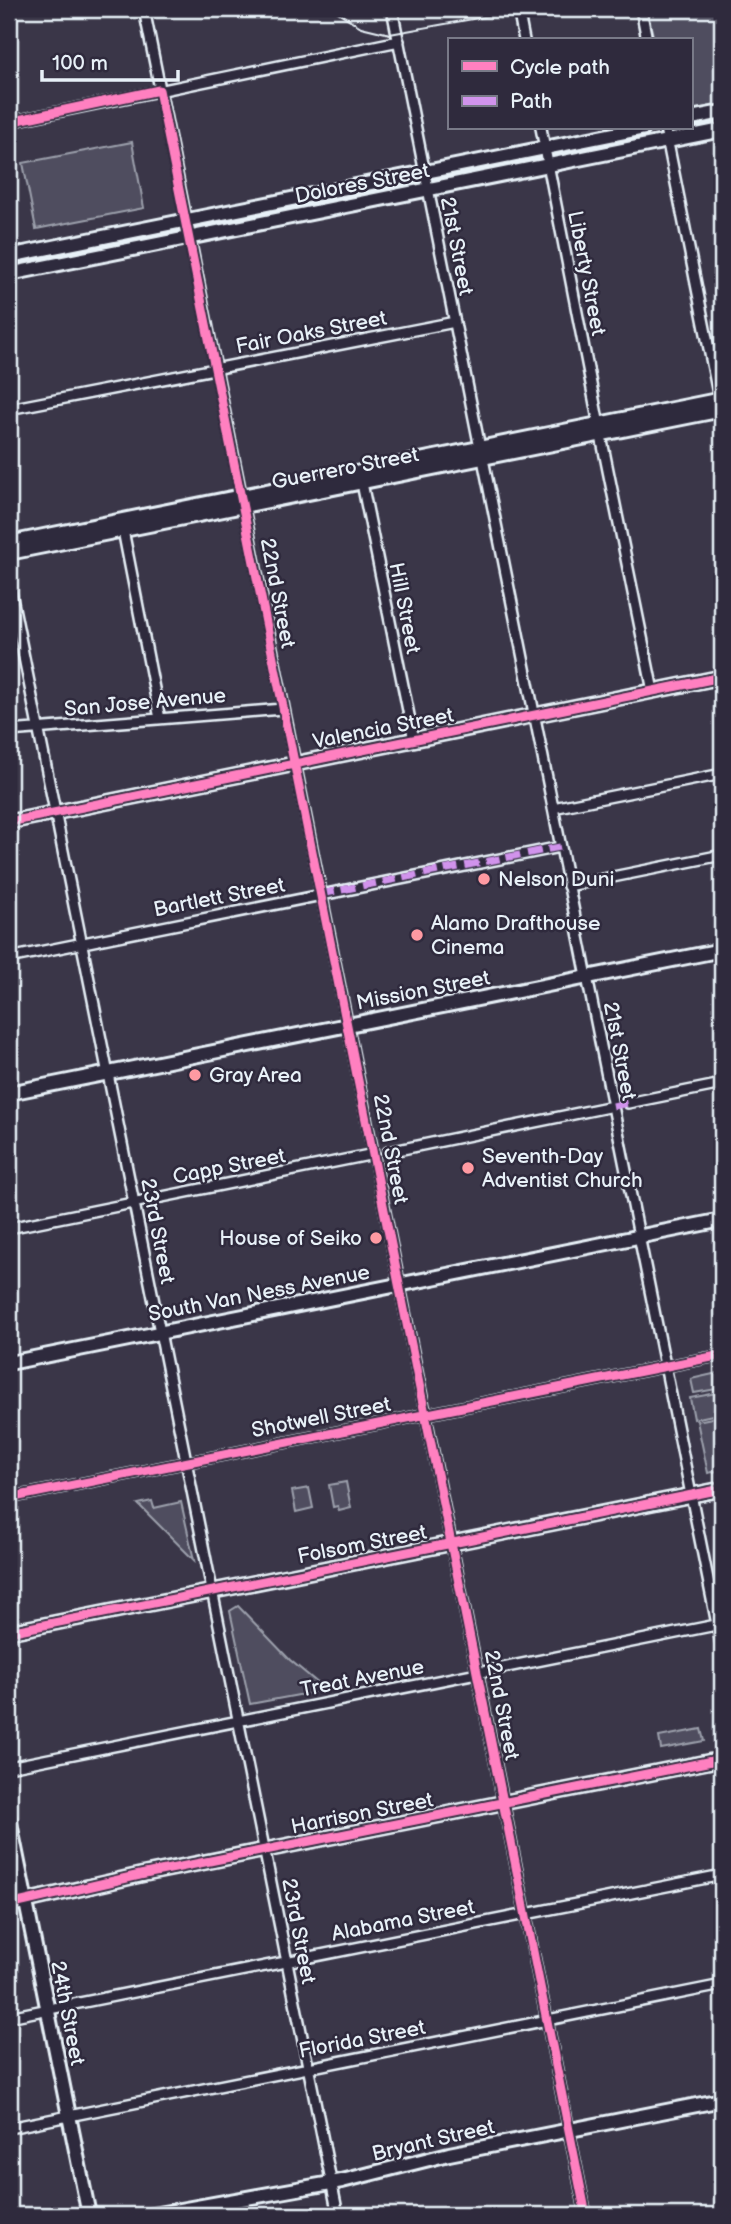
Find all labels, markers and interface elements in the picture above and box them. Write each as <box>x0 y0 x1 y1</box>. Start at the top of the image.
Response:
scale bar <box>42 38 178 82</box>
legend <box>448 38 692 130</box>
text: 100 m <box>52 51 108 76</box>
text: Cycle path <box>510 55 610 80</box>
text: Path <box>510 89 552 114</box>
street label: Dolores Street <box>293 158 432 209</box>
street label: 21st Street <box>435 195 478 298</box>
street label: Liberty Street <box>562 209 611 338</box>
street label: Fair Oaks Street <box>234 306 389 359</box>
street label: Guerrero Street <box>270 442 421 495</box>
street label: 22nd Street <box>255 536 301 651</box>
street label: Hill Street <box>383 560 426 656</box>
street label: San Jose Avenue <box>63 683 227 722</box>
street label: Valencia Street <box>311 702 456 754</box>
place label: Nelson Duni <box>498 867 615 892</box>
marker: Nelson Duni <box>476 871 492 887</box>
street label: Bartlett Street <box>151 872 287 922</box>
place label: Alamo Drafthouse Cinema <box>431 911 600 960</box>
marker: Alamo Drafthouse Cinema <box>409 927 425 943</box>
street label: Mission Street <box>354 965 492 1016</box>
street label: 21st Street <box>598 1000 641 1103</box>
place label: Gray Area <box>209 1063 302 1088</box>
marker: Gray Area <box>187 1067 203 1083</box>
street label: 22nd Street <box>368 1092 414 1207</box>
street label: Capp Street <box>171 1143 288 1190</box>
place label: Seventh-Day Adventist Church <box>482 1144 643 1193</box>
marker: Seventh-Day Adventist Church <box>460 1160 476 1176</box>
street label: 23rd Street <box>135 1176 180 1287</box>
place label: House of Seiko <box>219 1226 362 1251</box>
marker: House of Seiko <box>368 1230 384 1246</box>
street label: South Van Ness Avenue <box>146 1260 372 1327</box>
street label: Shotwell Street <box>249 1392 393 1443</box>
street label: Folsom Street <box>295 1520 429 1569</box>
street label: 22nd Street <box>479 1648 525 1763</box>
street label: Treat Avenue <box>298 1654 426 1703</box>
street label: Harrison Street <box>289 1787 436 1840</box>
street label: 23rd Street <box>276 1876 321 1987</box>
street label: Alabama Street <box>329 1894 477 1947</box>
street label: 24th Street <box>45 1959 90 2068</box>
street label: Florida Street <box>297 2015 428 2064</box>
street label: Bryant Street <box>369 2114 497 2167</box>

